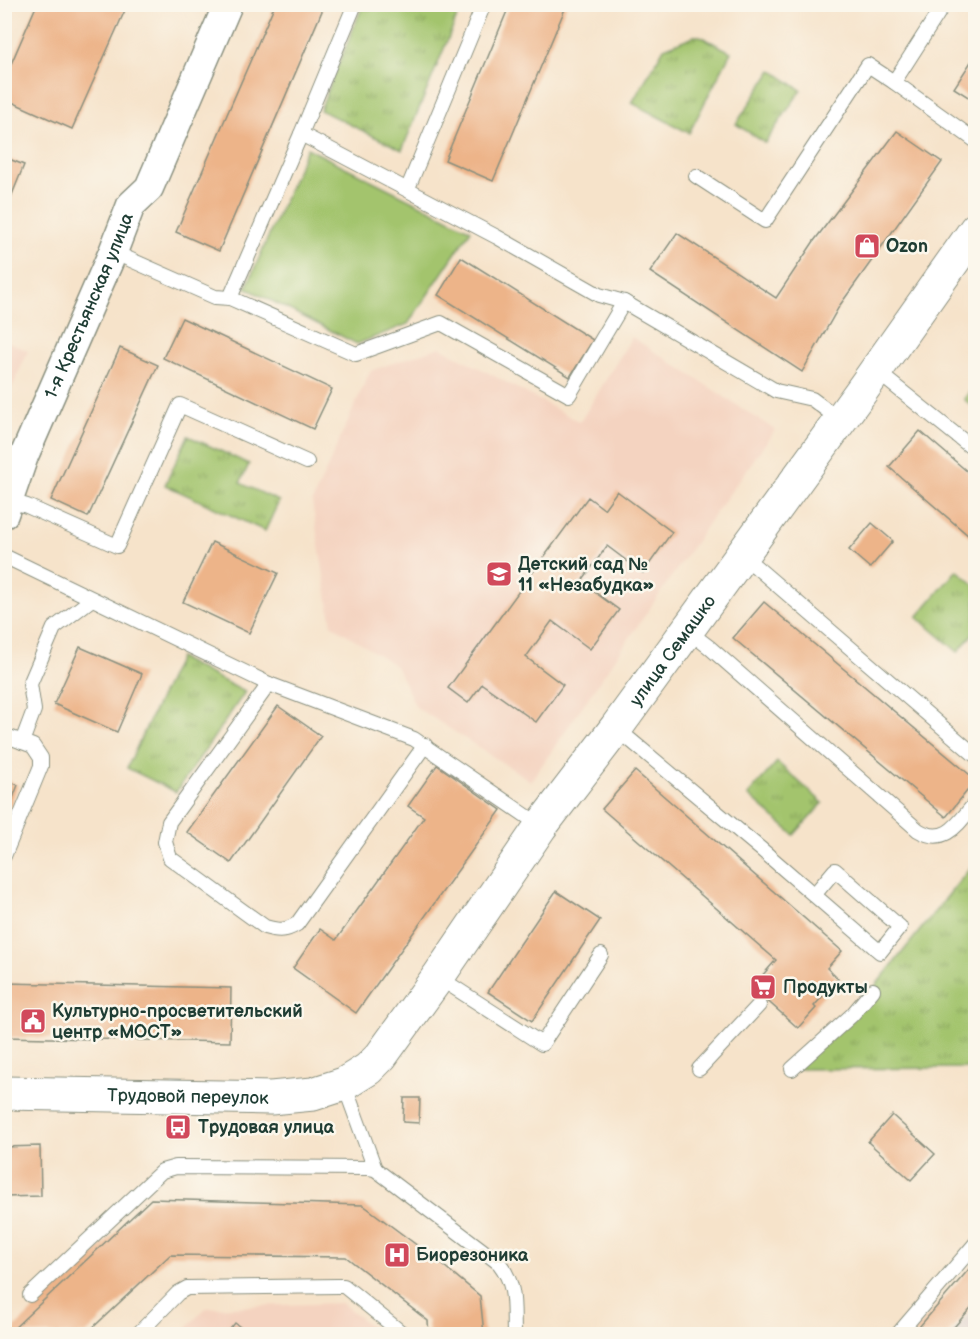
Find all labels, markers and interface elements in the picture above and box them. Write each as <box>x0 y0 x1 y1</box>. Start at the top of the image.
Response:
street label: 1-я Крестьянская улица <box>40 210 138 402</box>
shop icon: Ozon <box>852 231 882 261</box>
place label: Ozon <box>886 236 928 257</box>
place label: Детский сад № 11 «Незабудка» <box>518 554 654 596</box>
school or university icon: Детский сад № 11 «Незабудка» <box>484 559 514 589</box>
street label: улица Семашко <box>625 591 720 710</box>
supermarket icon: Продукты <box>748 972 778 1002</box>
place label: Продукты <box>783 977 868 998</box>
place label: Культурно-просветительский центр «МОСТ» <box>52 1001 303 1043</box>
public building icon: Культурно-просветительский центр «МОСТ» <box>18 1006 48 1036</box>
street label: Трудовой переулок <box>107 1084 269 1108</box>
bus stop icon: Трудовая улица <box>163 1112 193 1142</box>
place label: Трудовая улица <box>198 1117 335 1138</box>
hospital icon: Биорезоника <box>382 1240 412 1270</box>
place label: Биорезоника <box>416 1245 529 1266</box>

